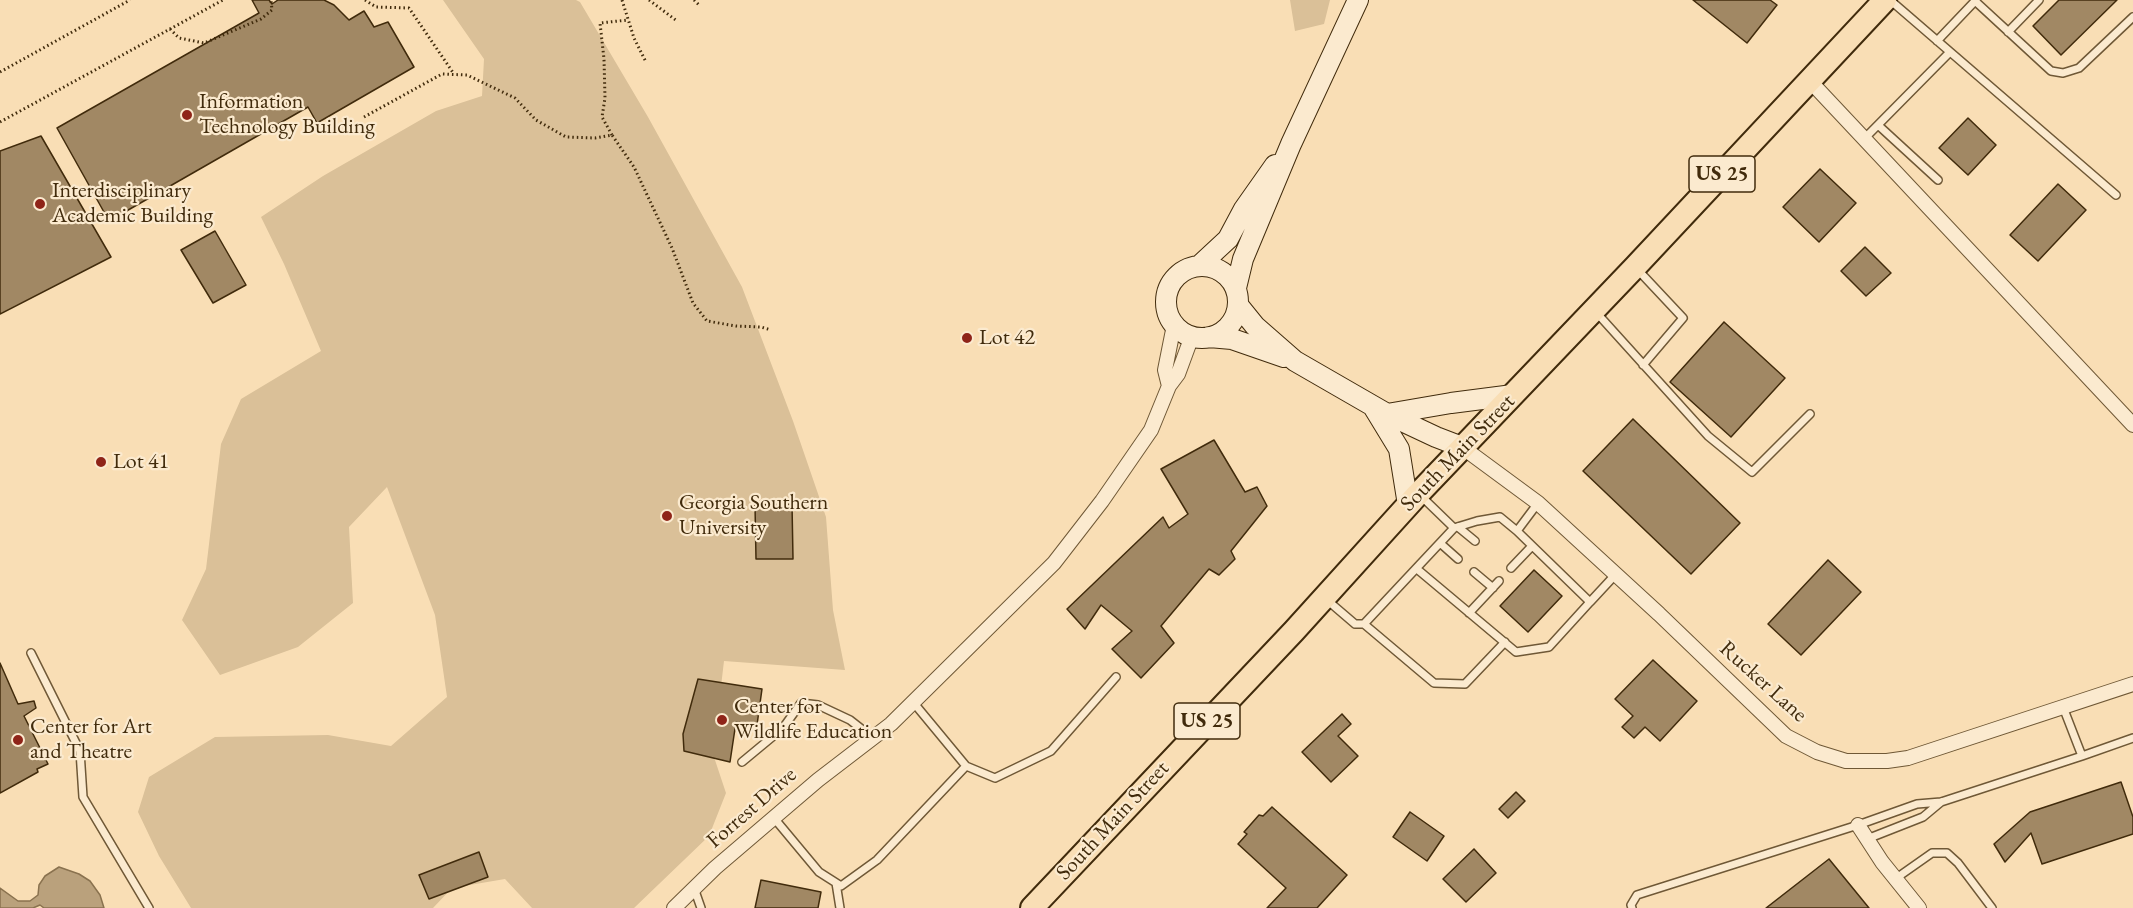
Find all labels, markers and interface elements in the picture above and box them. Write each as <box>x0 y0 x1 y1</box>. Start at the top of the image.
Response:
place label: Information Technology Building <box>199 89 375 140</box>
marker: Information Technology Building <box>180 108 194 122</box>
road number: US 25 <box>1689 156 1755 192</box>
place label: Interdisciplinary Academic Building <box>52 178 213 230</box>
marker: Interdisciplinary Academic Building <box>33 197 47 211</box>
place label: Lot 42 <box>979 325 1035 351</box>
marker: Lot 42 <box>960 331 974 345</box>
street label: South Main Street <box>1395 389 1521 517</box>
place label: Lot 41 <box>113 449 169 475</box>
marker: Lot 41 <box>94 455 108 469</box>
place label: Georgia Southern University <box>679 490 828 542</box>
marker: Georgia Southern University <box>660 509 674 523</box>
street label: Rucker Lane <box>1714 636 1812 728</box>
place label: Center for Wildlife Education <box>734 694 892 746</box>
road number: US 25 <box>1174 703 1240 739</box>
marker: Center for Wildlife Education <box>715 713 729 727</box>
place label: Center for Art and Theatre <box>30 714 152 766</box>
marker: Center for Art and Theatre <box>11 733 25 747</box>
street label: South Main Street <box>1051 756 1175 886</box>
street label: Forrest Drive <box>702 762 802 854</box>

